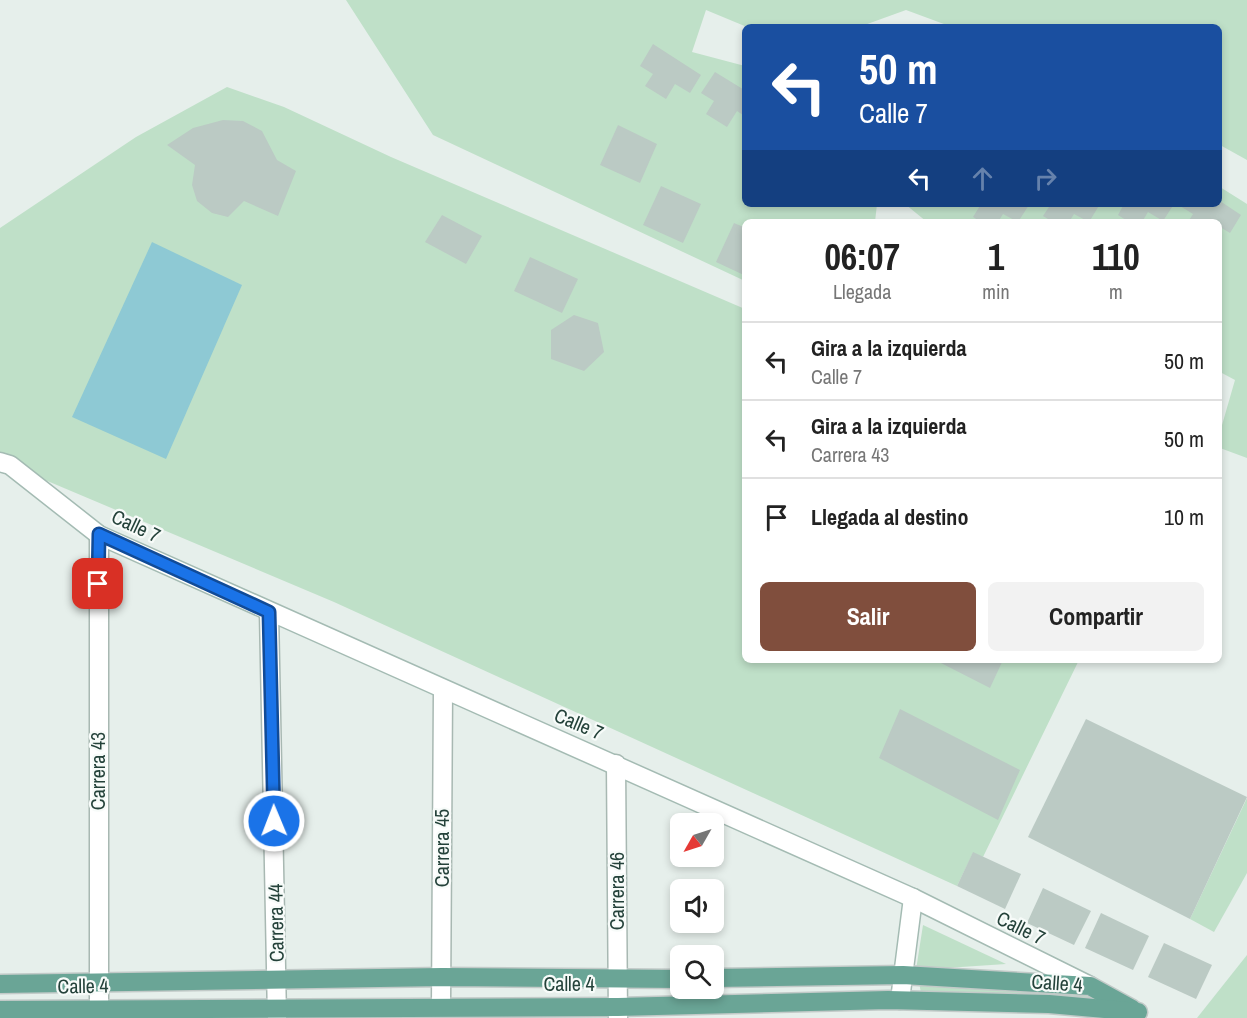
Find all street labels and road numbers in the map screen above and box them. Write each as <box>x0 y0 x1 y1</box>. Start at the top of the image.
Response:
street label: Calle 7 <box>107 503 165 549</box>
street label: Calle 7 <box>550 701 608 746</box>
street label: Carrera 43 <box>84 732 111 810</box>
street label: Carrera 45 <box>428 809 455 887</box>
street label: Carrera 46 <box>603 852 630 930</box>
street label: Carrera 44 <box>261 884 290 962</box>
street label: Calle 7 <box>992 904 1050 951</box>
street label: Calle 4 <box>1031 967 1083 998</box>
street label: Calle 4 <box>543 970 595 997</box>
street label: Calle 4 <box>57 972 109 999</box>

